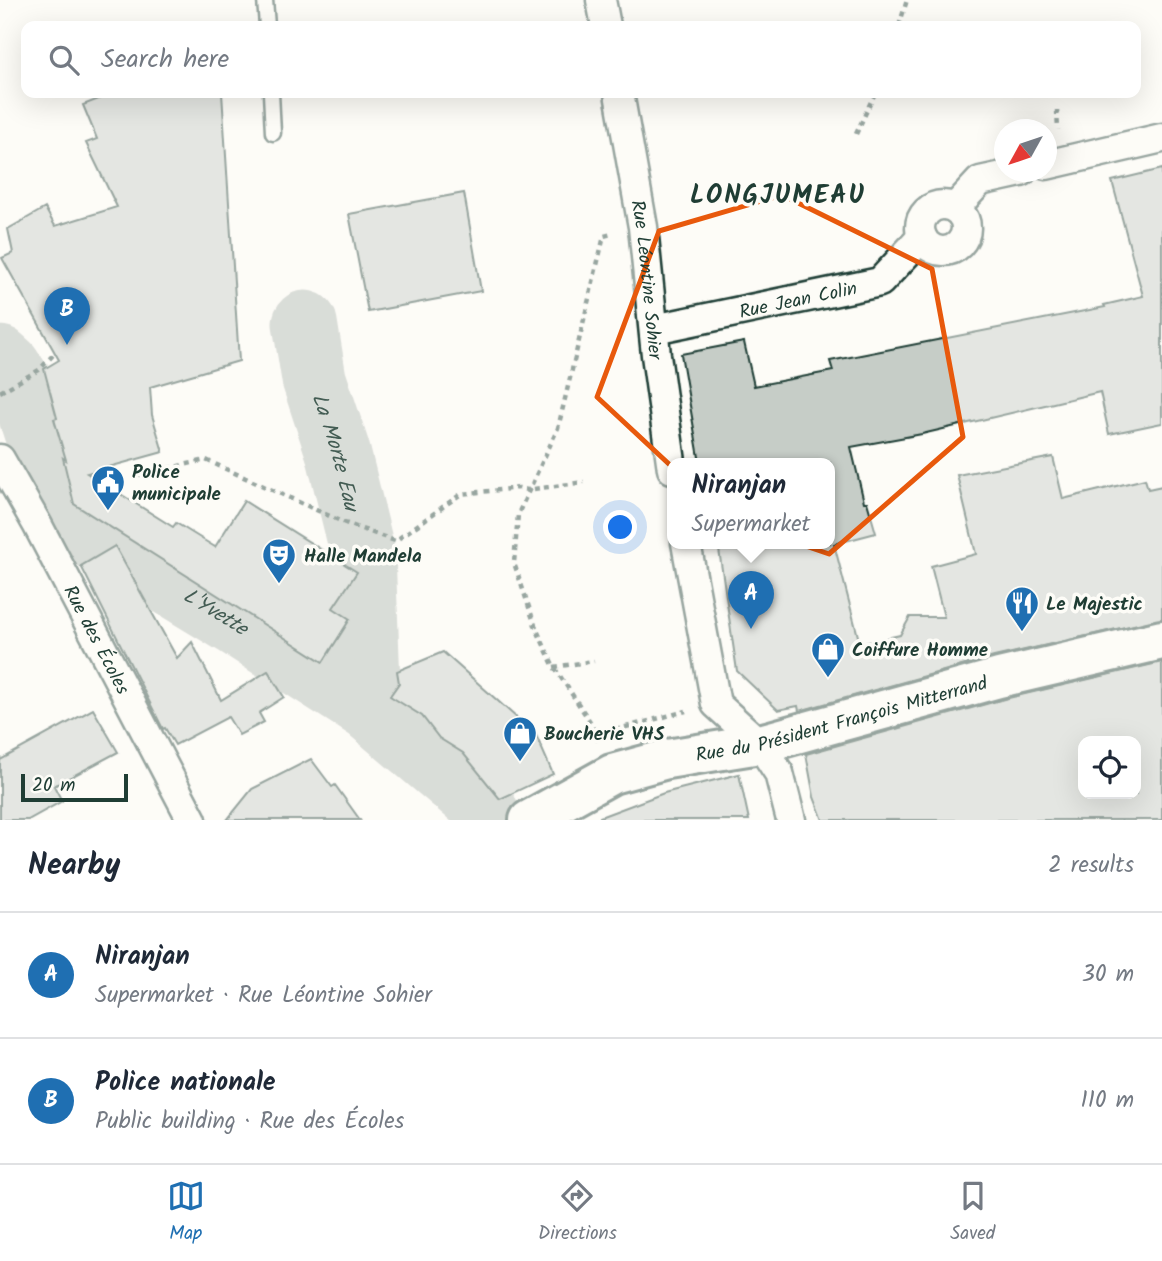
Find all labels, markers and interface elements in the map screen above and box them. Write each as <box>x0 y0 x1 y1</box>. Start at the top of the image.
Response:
search box <box>21 21 1141 98</box>
text: Search here <box>101 39 229 81</box>
icon: search <box>45 41 83 79</box>
north arrow <box>994 119 1057 182</box>
district label: LONGJUMEAU <box>690 175 866 217</box>
street label: Rue Léontine Sohier <box>621 198 670 363</box>
street label: Rue Jean Colin <box>737 274 860 328</box>
pin: B <box>44 287 90 345</box>
water label: La Morte Eau <box>302 389 368 517</box>
place label: Police municipale <box>132 458 221 510</box>
popup <box>667 458 835 549</box>
public building icon: Police municipale <box>89 463 127 512</box>
text: Niranjan <box>692 465 786 507</box>
text: Supermarket <box>692 507 810 543</box>
your location <box>603 510 637 544</box>
theatre icon: Halle Mandela <box>260 536 298 585</box>
place label: Halle Mandela <box>304 542 422 572</box>
pin: A <box>728 571 774 629</box>
street label: Rue des Écoles <box>55 580 137 700</box>
water label: L'Yvette <box>176 580 256 646</box>
restaurant icon: Le Majestic <box>1003 584 1041 633</box>
place label: Le Majestic <box>1046 590 1143 620</box>
shop icon: Coiffure Homme <box>809 630 847 679</box>
place label: Coiffure Homme <box>852 636 988 666</box>
street label: Rue du Président François Mitterrand <box>694 669 991 771</box>
shop icon: Boucherie VHS <box>501 714 539 763</box>
place label: Boucherie VHS <box>544 720 665 750</box>
map controls <box>1078 736 1141 799</box>
button: locate <box>1078 736 1141 799</box>
scale bar <box>21 771 128 803</box>
text: 20 m <box>32 771 75 801</box>
text: Nearby <box>28 842 120 890</box>
text: 2 results <box>1048 848 1134 884</box>
text: Niranjan <box>95 936 190 978</box>
text: A <box>44 957 58 993</box>
text: 30 m <box>1082 957 1134 993</box>
text: Supermarket · Rue Léontine Sohier <box>95 978 432 1014</box>
text: Police nationale <box>95 1062 276 1104</box>
text: B <box>44 1083 58 1119</box>
text: 110 m <box>1081 1083 1134 1119</box>
text: Public building · Rue des Écoles <box>95 1104 404 1140</box>
tab: Map <box>167 1177 205 1249</box>
tab: Directions <box>538 1177 617 1249</box>
tab: Saved <box>950 1177 995 1249</box>

